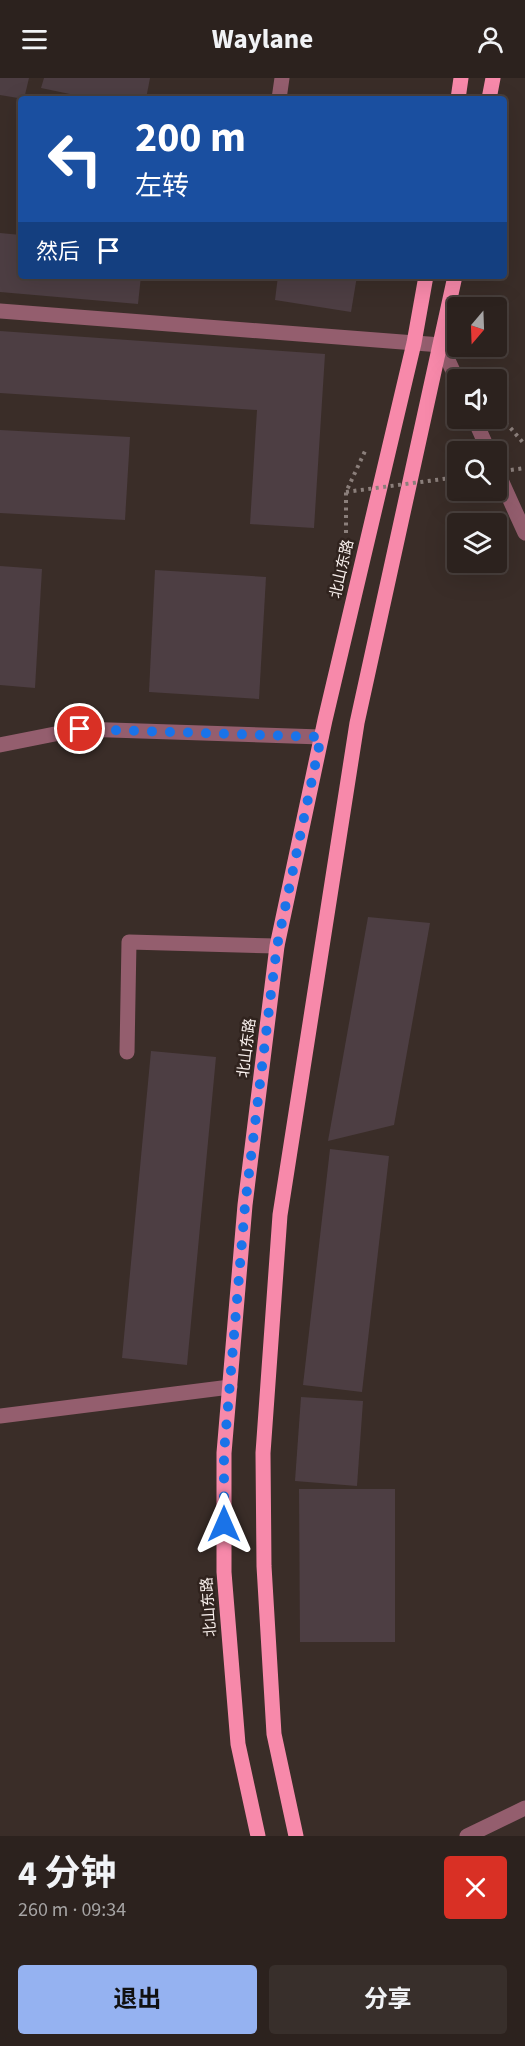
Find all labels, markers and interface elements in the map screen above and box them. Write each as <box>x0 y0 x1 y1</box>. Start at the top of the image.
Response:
text: Waylane <box>212 20 313 59</box>
icon: menu <box>18 23 51 56</box>
icon: person <box>474 23 507 56</box>
text: 200 m <box>135 108 246 168</box>
icon: left <box>36 120 114 198</box>
text: 左转 <box>135 167 189 206</box>
icon: arrive <box>92 234 125 267</box>
text: 然后 <box>36 236 80 268</box>
north arrow <box>447 297 507 357</box>
map controls <box>447 297 507 573</box>
button: sound <box>447 369 507 429</box>
button: search <box>447 441 507 501</box>
button: layers <box>447 513 507 573</box>
street label: 北山东路 <box>325 537 359 601</box>
pin <box>54 703 105 754</box>
icon: arrive <box>63 712 96 745</box>
street label: 北山东路 <box>233 1017 261 1079</box>
position arrow <box>192 1492 256 1556</box>
street label: 北山东路 <box>196 1576 222 1638</box>
text: 4 分钟 <box>18 1848 116 1899</box>
button: close <box>444 1856 507 1919</box>
text: 260 m · 09:34 <box>18 1896 126 1924</box>
button: 退出 <box>18 1965 257 2034</box>
button: 分享 <box>269 1965 507 2034</box>

